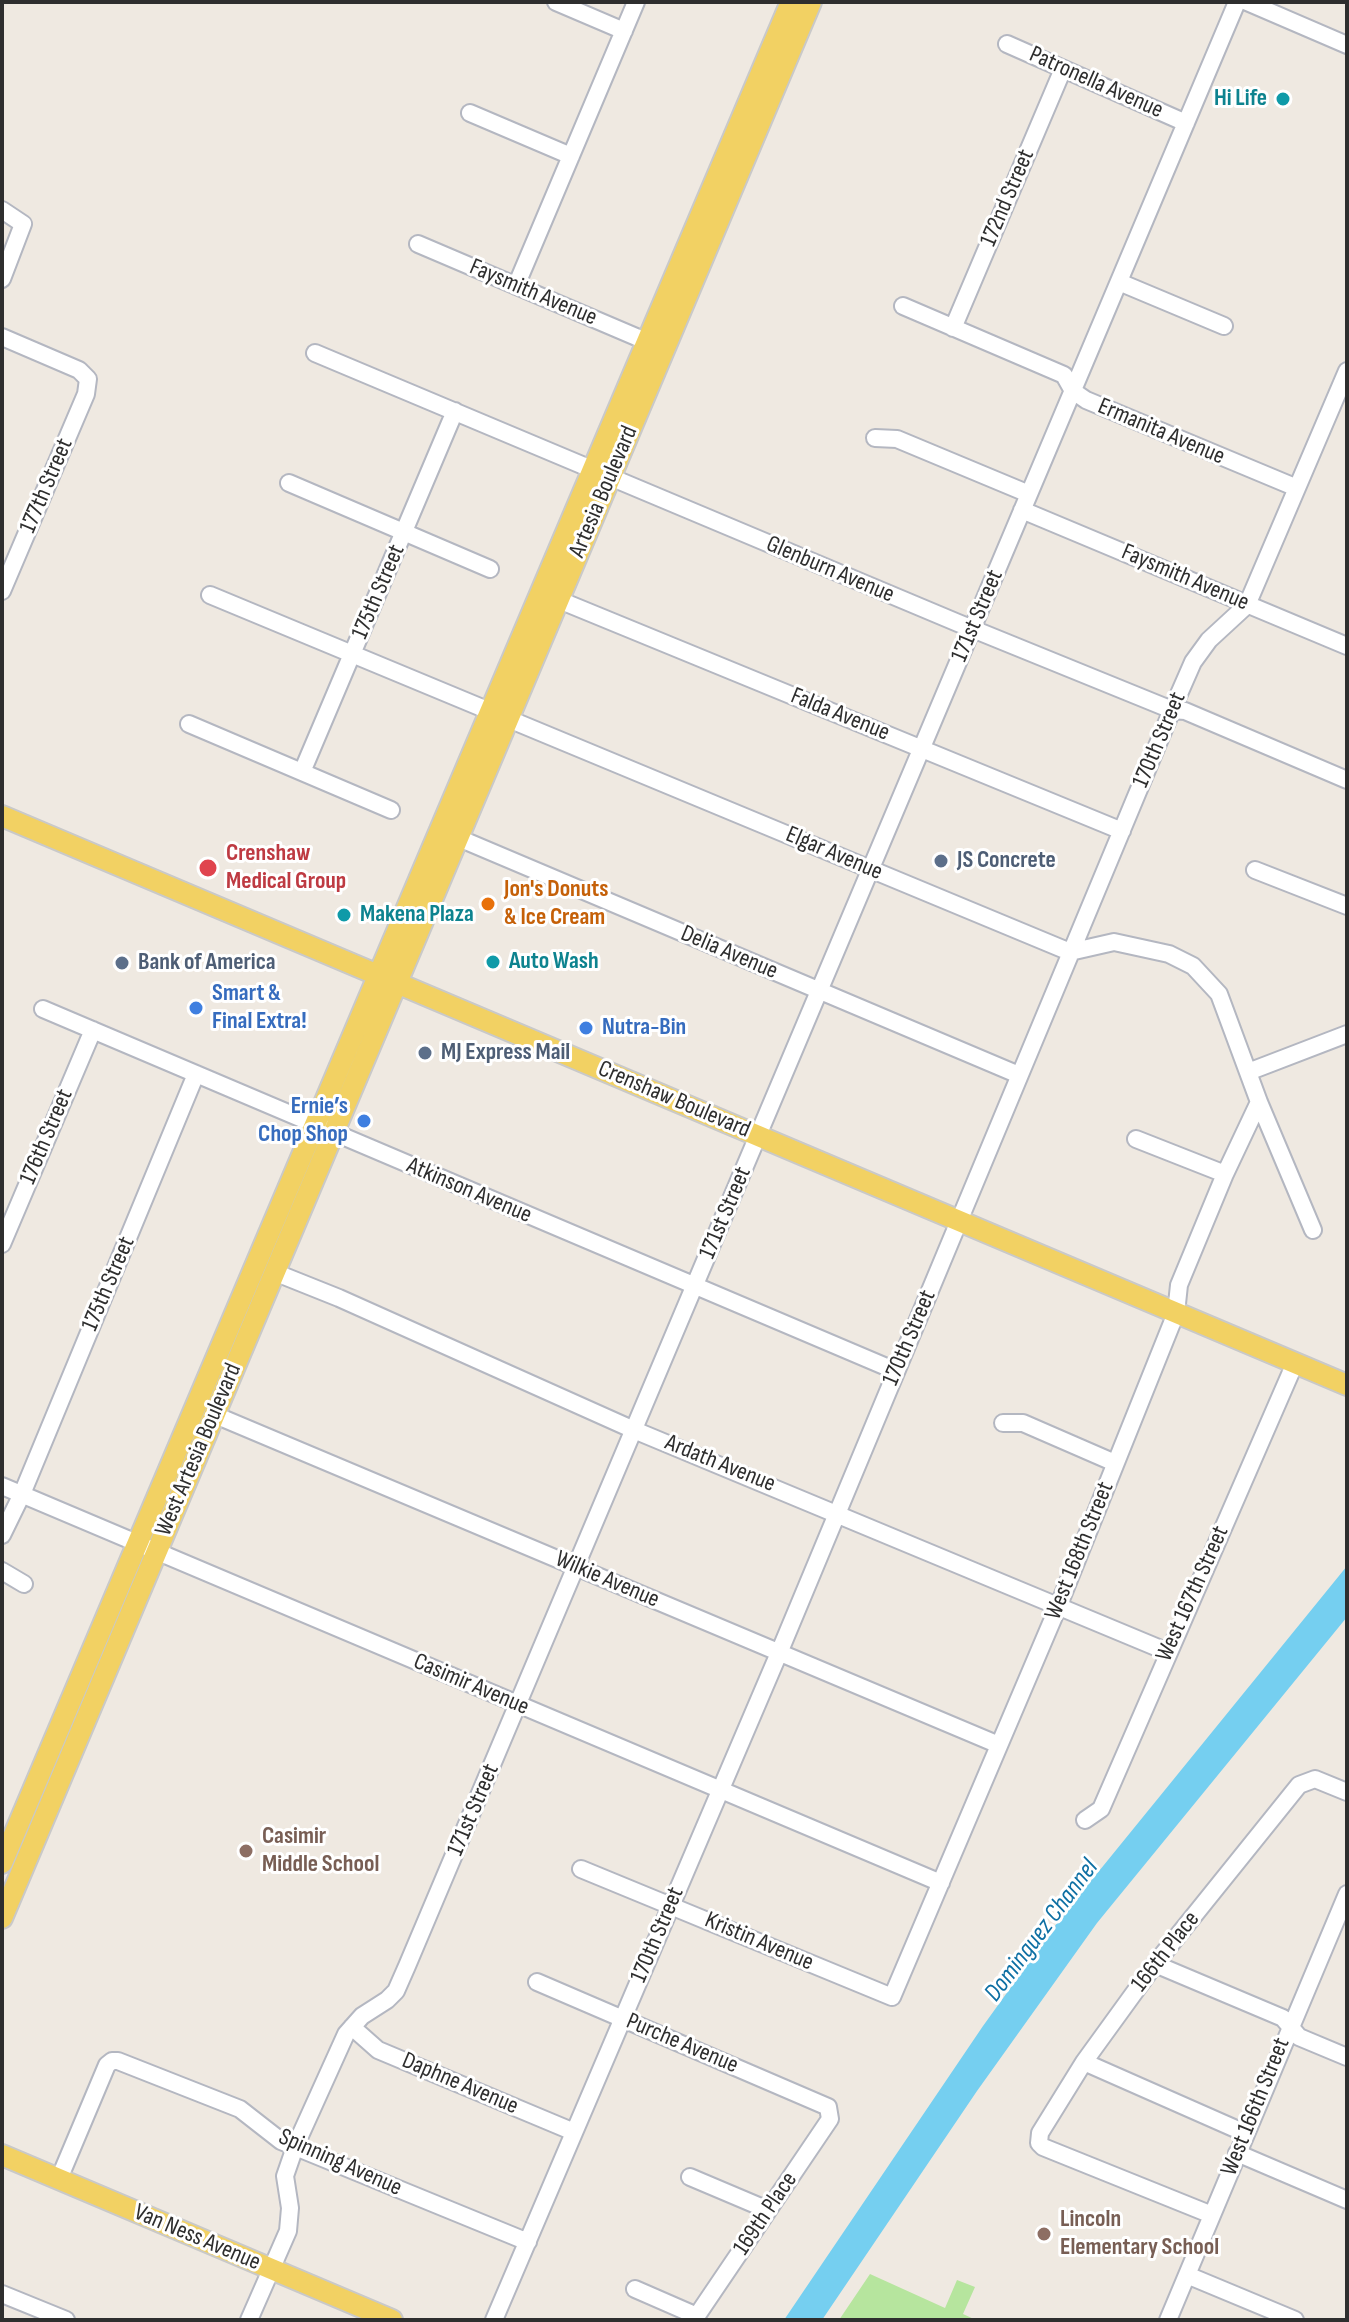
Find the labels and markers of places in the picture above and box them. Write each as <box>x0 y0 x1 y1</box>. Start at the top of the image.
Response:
place label: Hi Life <box>1214 85 1267 113</box>
marker: Hi Life <box>1274 90 1292 108</box>
place label: Crenshaw Medical Group <box>226 840 346 896</box>
place label: JS Concrete <box>957 847 1056 875</box>
marker: JS Concrete <box>932 852 950 870</box>
marker: Crenshaw Medical Group <box>197 857 219 879</box>
place label: Jon's Donuts & Ice Cream <box>504 876 608 932</box>
marker: Jon's Donuts & Ice Cream <box>479 895 497 913</box>
place label: Makena Plaza <box>360 901 474 929</box>
marker: Makena Plaza <box>335 906 353 924</box>
place label: Auto Wash <box>509 948 599 976</box>
place label: Bank of America <box>138 949 275 977</box>
marker: Auto Wash <box>484 953 502 971</box>
marker: Bank of America <box>113 954 131 972</box>
place label: Smart & Final Extra! <box>212 980 307 1036</box>
marker: Smart & Final Extra! <box>187 999 205 1017</box>
place label: Nutra-Bin <box>602 1014 686 1042</box>
marker: Nutra-Bin <box>577 1019 595 1037</box>
place label: MJ Express Mail <box>441 1039 570 1067</box>
marker: MJ Express Mail <box>416 1044 434 1062</box>
place label: Ernie’s Chop Shop <box>258 1093 348 1149</box>
marker: Ernie’s Chop Shop <box>355 1112 373 1130</box>
place label: Casimir Middle School <box>262 1823 379 1879</box>
marker: Casimir Middle School <box>237 1842 255 1860</box>
place label: Lincoln Elementary School <box>1060 2206 1219 2262</box>
marker: Lincoln Elementary School <box>1035 2225 1053 2243</box>

